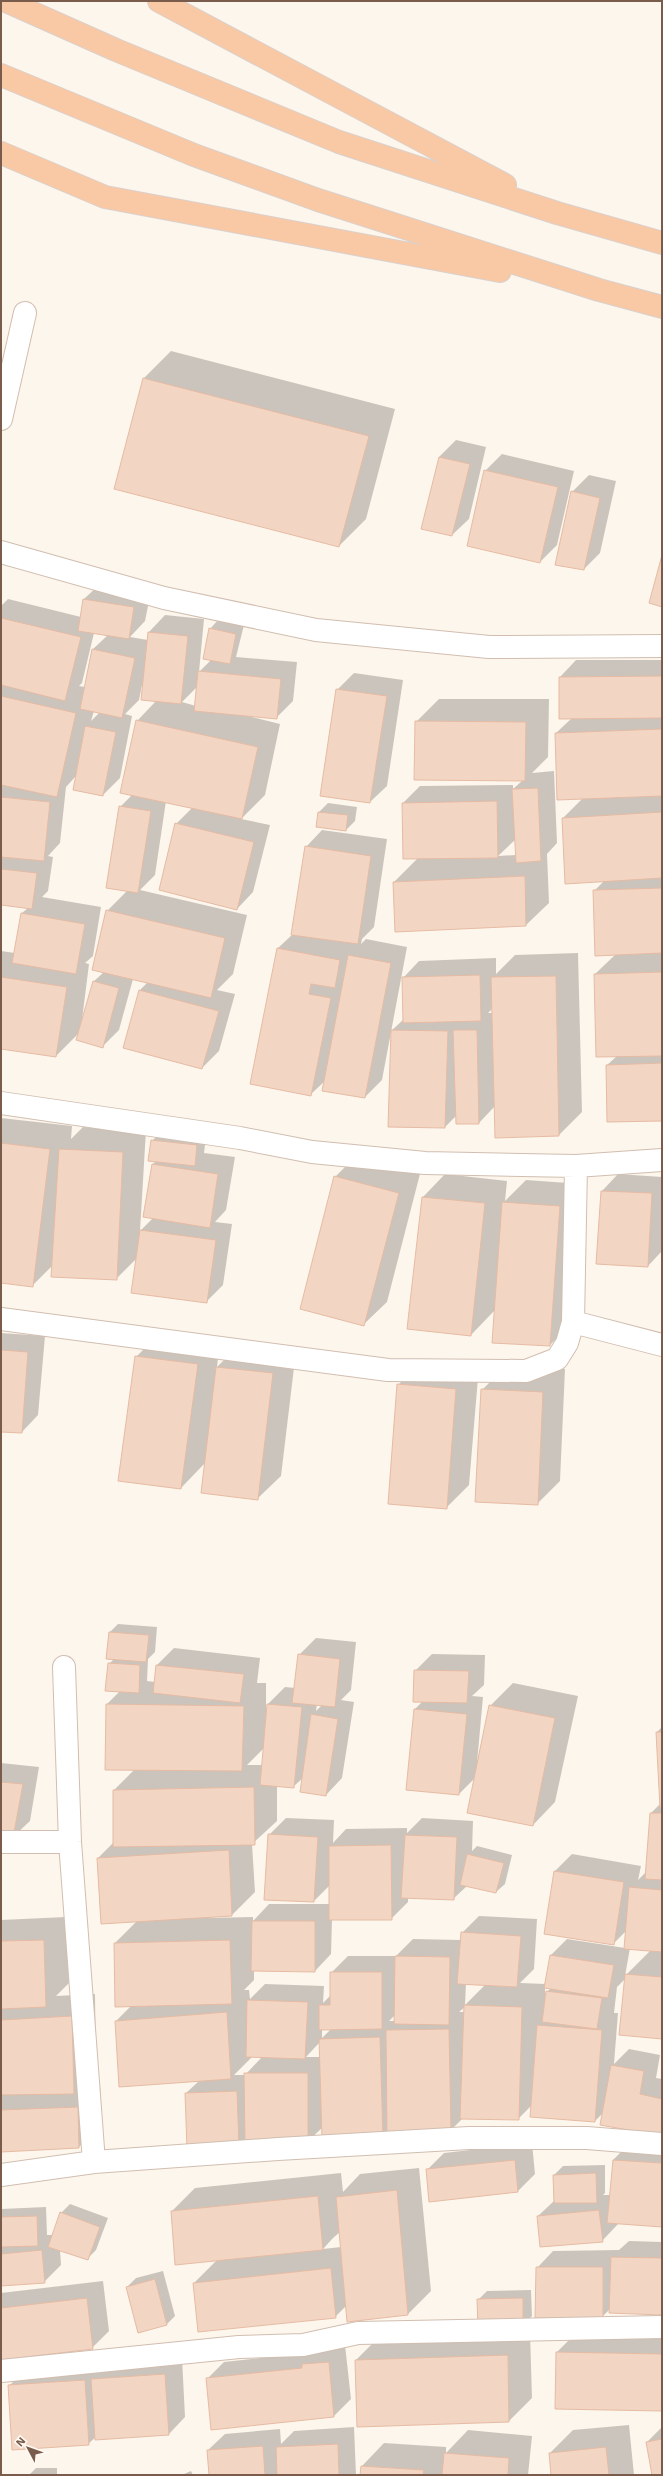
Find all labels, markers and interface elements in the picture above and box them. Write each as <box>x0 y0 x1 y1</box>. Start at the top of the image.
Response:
north arrow <box>8 2428 48 2468</box>
text: N <box>13 2434 28 2449</box>

